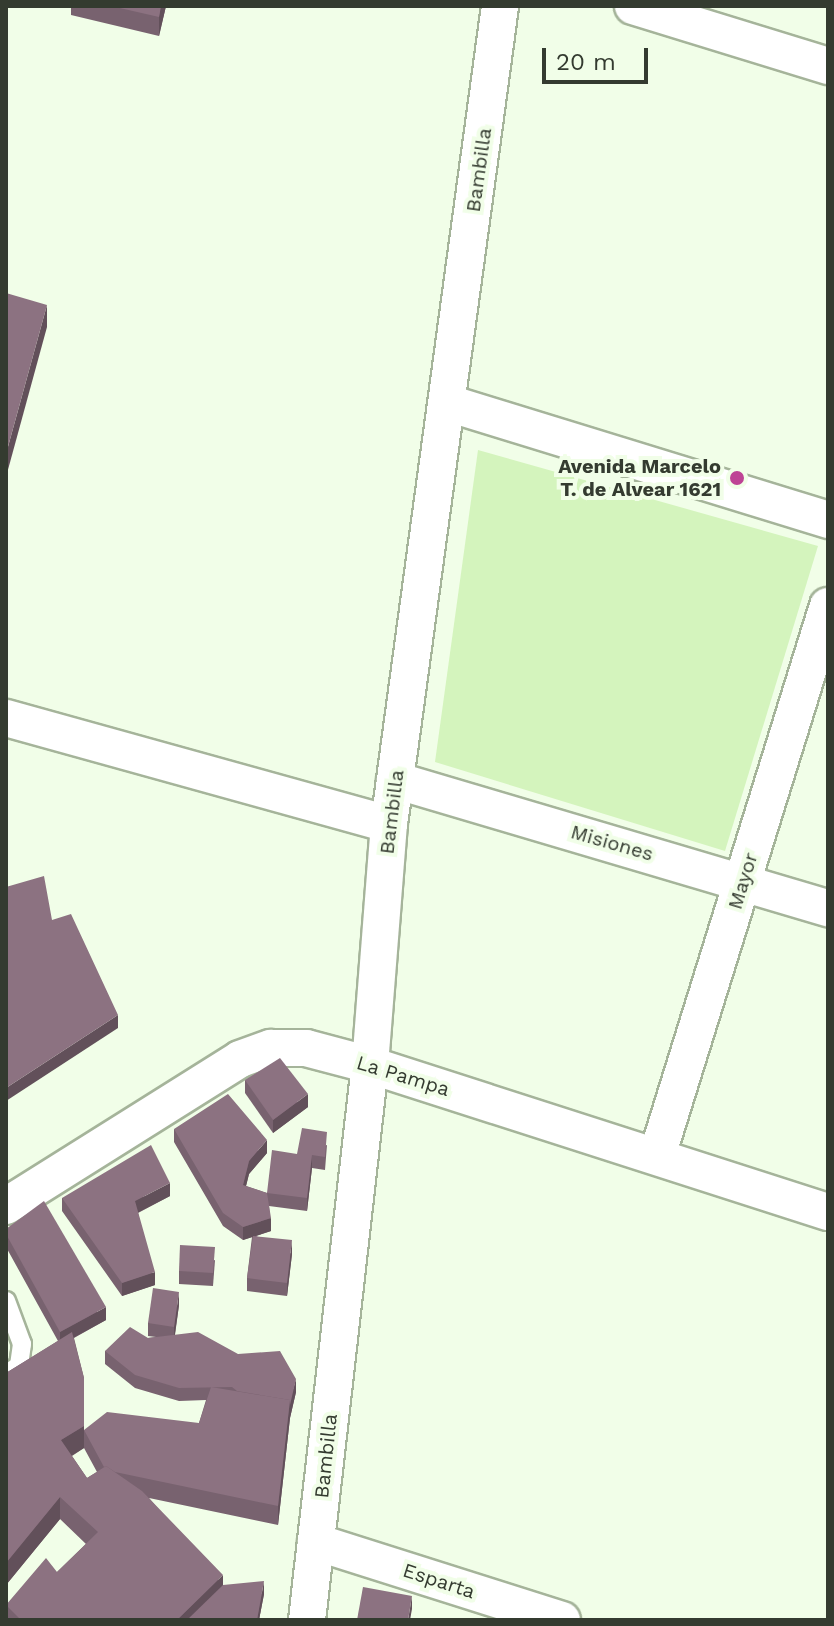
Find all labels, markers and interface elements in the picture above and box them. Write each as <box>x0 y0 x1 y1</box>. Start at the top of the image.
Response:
scale bar <box>546 32 652 82</box>
text: 20 m <box>556 48 616 76</box>
street label: Bambilla <box>461 126 497 214</box>
place label: Avenida Marcelo T. de Alvear 1621 <box>558 454 721 501</box>
marker: Avenida Marcelo T. de Alvear 1621 <box>728 469 746 487</box>
street label: Bambilla <box>375 768 409 856</box>
street label: Misiones <box>568 820 656 866</box>
street label: Mayor <box>723 850 763 912</box>
street label: La Pampa <box>353 1050 453 1102</box>
street label: Bambilla <box>310 1413 342 1499</box>
street label: Esparta <box>400 1558 478 1604</box>

